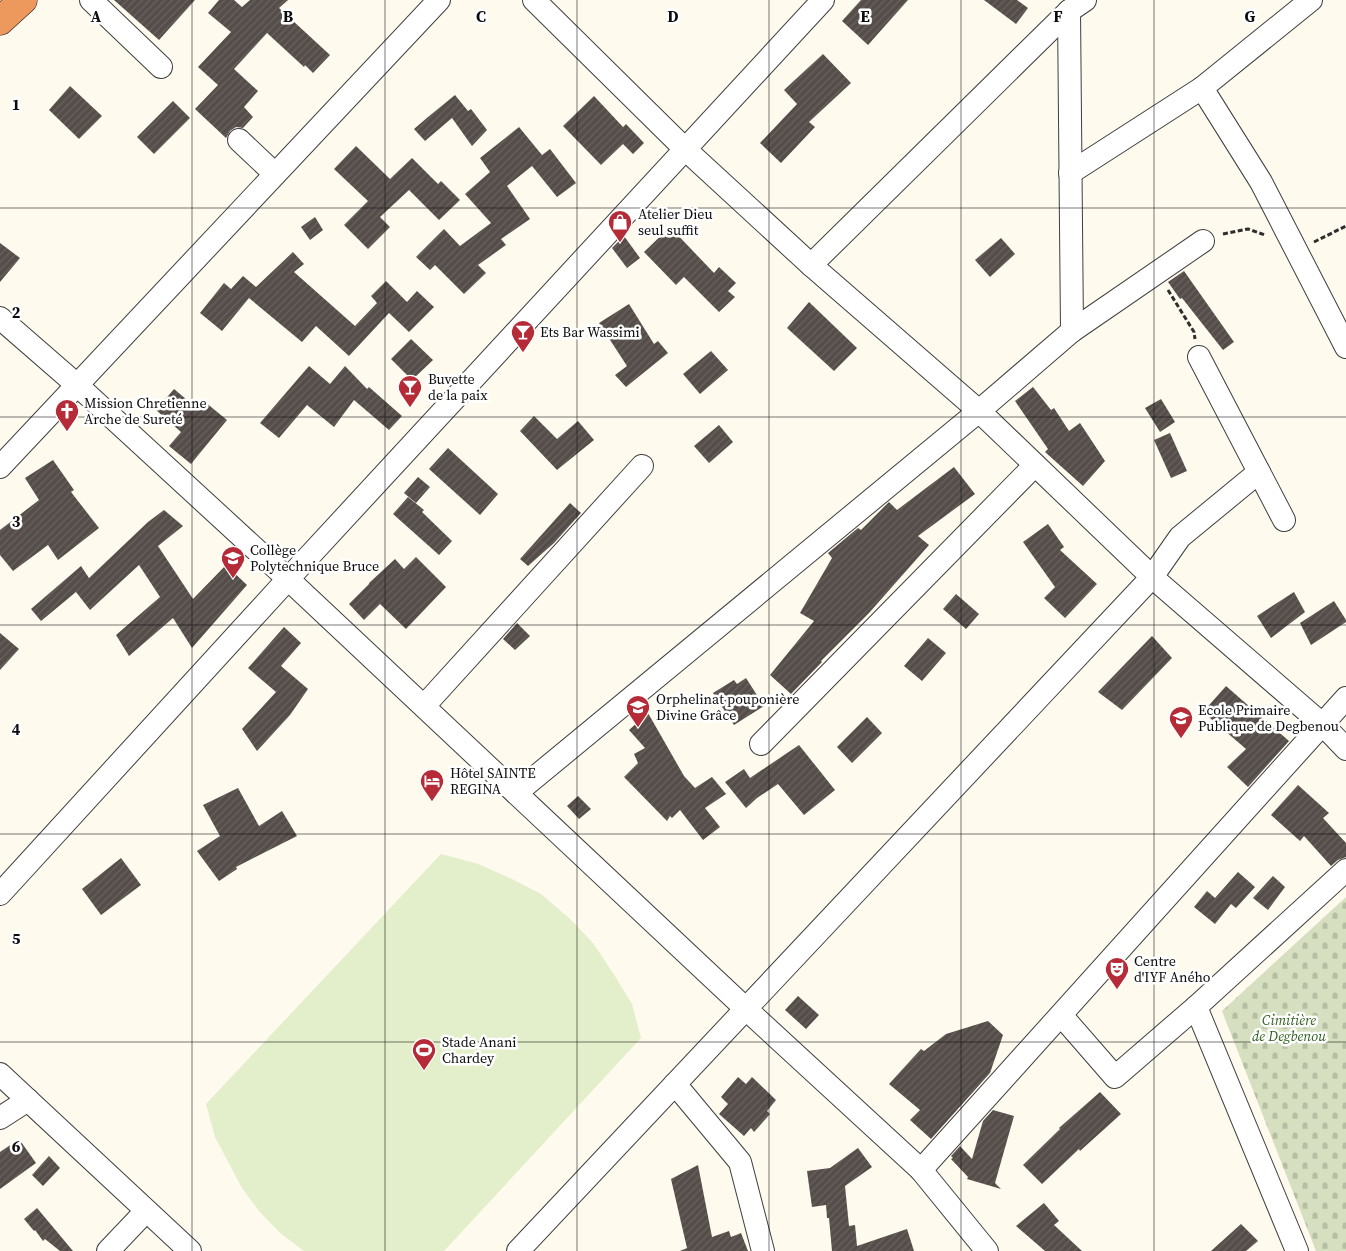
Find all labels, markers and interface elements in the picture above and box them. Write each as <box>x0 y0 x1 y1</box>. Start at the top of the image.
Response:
text: A <box>91 5 102 27</box>
text: B <box>283 5 294 27</box>
text: C <box>476 5 486 27</box>
text: D <box>667 5 679 27</box>
text: E <box>860 5 870 27</box>
text: F <box>1053 5 1063 27</box>
text: G <box>1245 5 1256 27</box>
text: 1 <box>12 93 20 115</box>
place label: Atelier Dieu seul suffit <box>638 204 713 240</box>
shop icon: Atelier Dieu seul suffit <box>607 209 633 243</box>
text: 2 <box>12 301 21 323</box>
bar icon: Ets Bar Wassimi <box>510 319 536 353</box>
place label: Ets Bar Wassimi <box>540 322 640 342</box>
place label: Buvette de la paix <box>428 369 488 405</box>
bar icon: Buvette de la paix <box>397 374 423 408</box>
place label: Mission Chretienne Arche de Sureté <box>84 393 207 429</box>
church icon: Mission Chretienne Arche de Sureté <box>54 398 80 432</box>
text: 3 <box>12 510 21 532</box>
place label: Collège Polytechnique Bruce <box>250 540 379 576</box>
school or university icon: Collège Polytechnique Bruce <box>220 545 246 579</box>
place label: Orphelinat pouponière Divine Grâce <box>656 689 799 725</box>
school or university icon: Orphelinat pouponière Divine Grâce <box>625 694 651 728</box>
place label: Ecole Primaire Publique de Degbenou <box>1198 700 1339 736</box>
school or university icon: Ecole Primaire Publique de Degbenou <box>1168 705 1194 739</box>
text: 4 <box>12 718 21 740</box>
place label: Hôtel SAINTE REGINA <box>450 763 536 799</box>
hotel icon: Hôtel SAINTE REGINA <box>419 768 445 802</box>
text: 5 <box>12 927 21 949</box>
place label: Centre d'IYF Aného <box>1134 951 1211 987</box>
theatre icon: Centre d'IYF Aného <box>1104 956 1130 990</box>
park label: Cimitière de Degbenou <box>1252 1010 1326 1046</box>
place label: Stade Anani Chardey <box>442 1032 517 1068</box>
sports icon: Stade Anani Chardey <box>411 1037 437 1071</box>
text: 6 <box>12 1135 21 1157</box>

